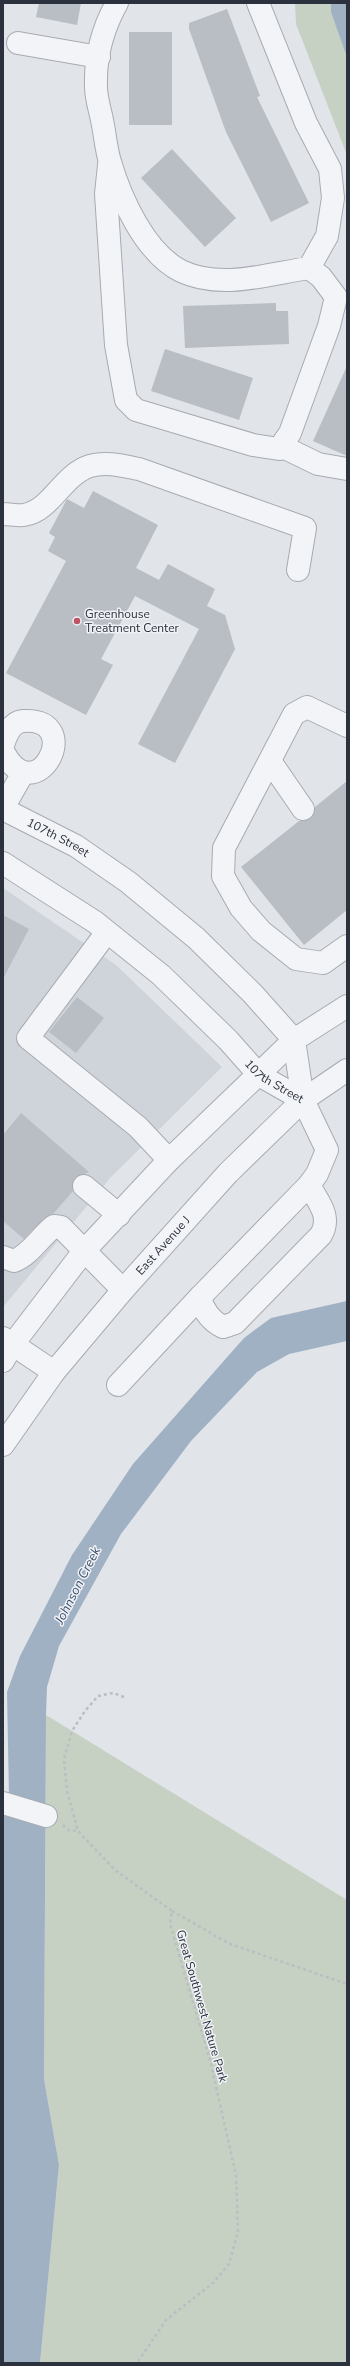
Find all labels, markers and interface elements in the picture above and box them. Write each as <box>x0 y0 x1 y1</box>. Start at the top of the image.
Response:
place label: Greenhouse Treatment Center <box>85 606 180 636</box>
marker: Greenhouse Treatment Center <box>72 616 82 626</box>
street label: 107th Street <box>24 814 93 861</box>
street label: 107th Street <box>241 1056 307 1107</box>
street label: East Avenue J <box>132 1213 194 1278</box>
water label: Johnson Creek <box>50 1543 105 1628</box>
street label: Great Southwest Nature Park <box>173 1928 232 2085</box>

